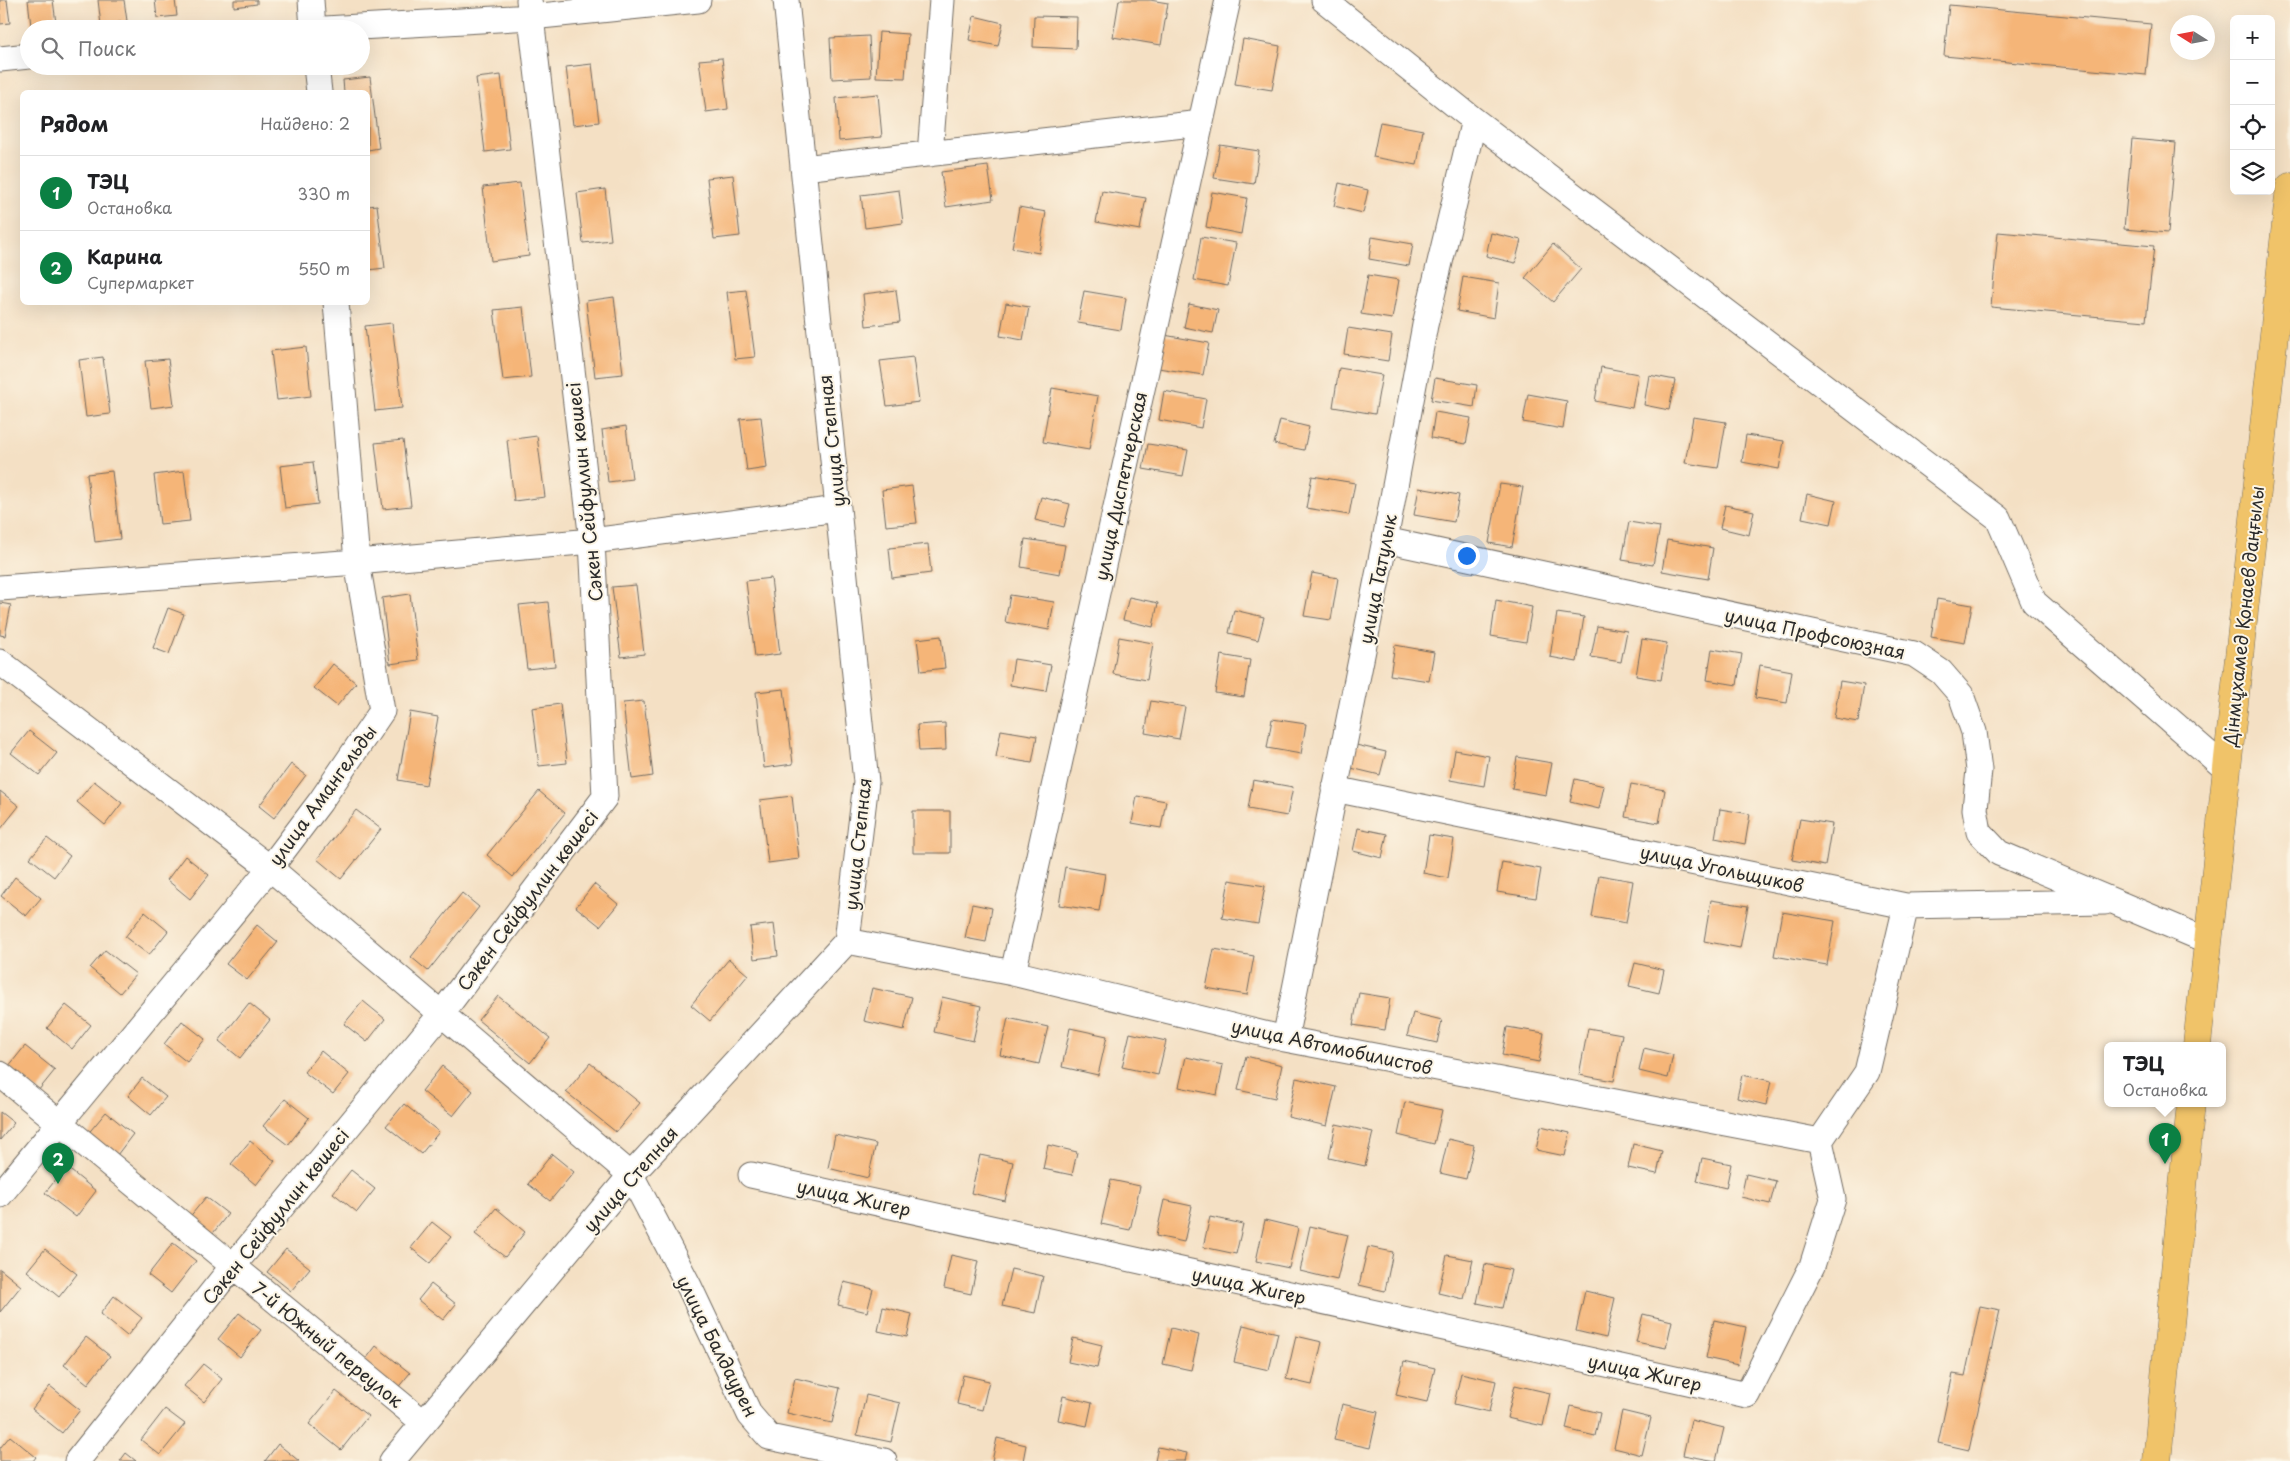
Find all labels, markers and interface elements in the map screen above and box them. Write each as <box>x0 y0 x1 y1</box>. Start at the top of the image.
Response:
north arrow <box>2170 15 2215 60</box>
map controls <box>2230 15 2275 195</box>
button: + <box>2230 15 2275 60</box>
search box <box>20 20 370 75</box>
icon: search <box>38 34 66 62</box>
text: Поиск <box>78 34 136 62</box>
button: − <box>2230 60 2275 105</box>
button: locate <box>2230 105 2275 150</box>
text: Рядом <box>40 107 108 139</box>
text: Найдено: 2 <box>260 111 350 135</box>
button: layers <box>2230 150 2275 195</box>
text: ТЭЦ <box>87 167 129 195</box>
text: 1 <box>52 181 60 205</box>
text: 330 m <box>297 181 350 205</box>
text: Остановка <box>87 195 172 219</box>
text: Карина <box>87 242 163 270</box>
text: 2 <box>50 256 62 280</box>
text: 550 m <box>298 256 350 280</box>
text: Супермаркет <box>87 270 194 294</box>
street label: улица Степная <box>811 373 851 509</box>
street label: Сәкен Сейфуллин көшесі <box>559 381 609 603</box>
street label: улица Диспетчерская <box>1087 389 1153 583</box>
street label: Дінмұхамед Қонаев даңғылы <box>2216 484 2270 749</box>
street label: улица Татулык <box>1351 511 1403 646</box>
your location <box>1454 543 1480 569</box>
street label: улица Профсоюзная <box>1722 601 1908 665</box>
street label: улица Амангельды <box>262 719 382 871</box>
street label: улица Степная <box>837 776 877 912</box>
street label: Сәкен Сейфуллин көшесі <box>450 804 604 996</box>
street label: улица Угольщиков <box>1638 837 1806 899</box>
street label: улица Автомобилистов <box>1229 1011 1435 1081</box>
popup <box>2104 1042 2226 1107</box>
text: ТЭЦ <box>2122 1049 2164 1077</box>
text: Остановка <box>2122 1077 2208 1101</box>
street label: улица Степная <box>576 1120 684 1238</box>
street label: Сәкен Сейфуллин көшесі <box>195 1122 355 1310</box>
pin: 1 <box>2149 1123 2181 1164</box>
pin: 2 <box>42 1143 74 1184</box>
street label: улица Жигер <box>795 1172 913 1222</box>
street label: улица Жигер <box>1190 1260 1308 1310</box>
street label: улица Балдаурен <box>671 1270 765 1422</box>
street label: 7-й Южный переулок <box>247 1275 409 1414</box>
street label: улица Жигер <box>1586 1347 1704 1397</box>

